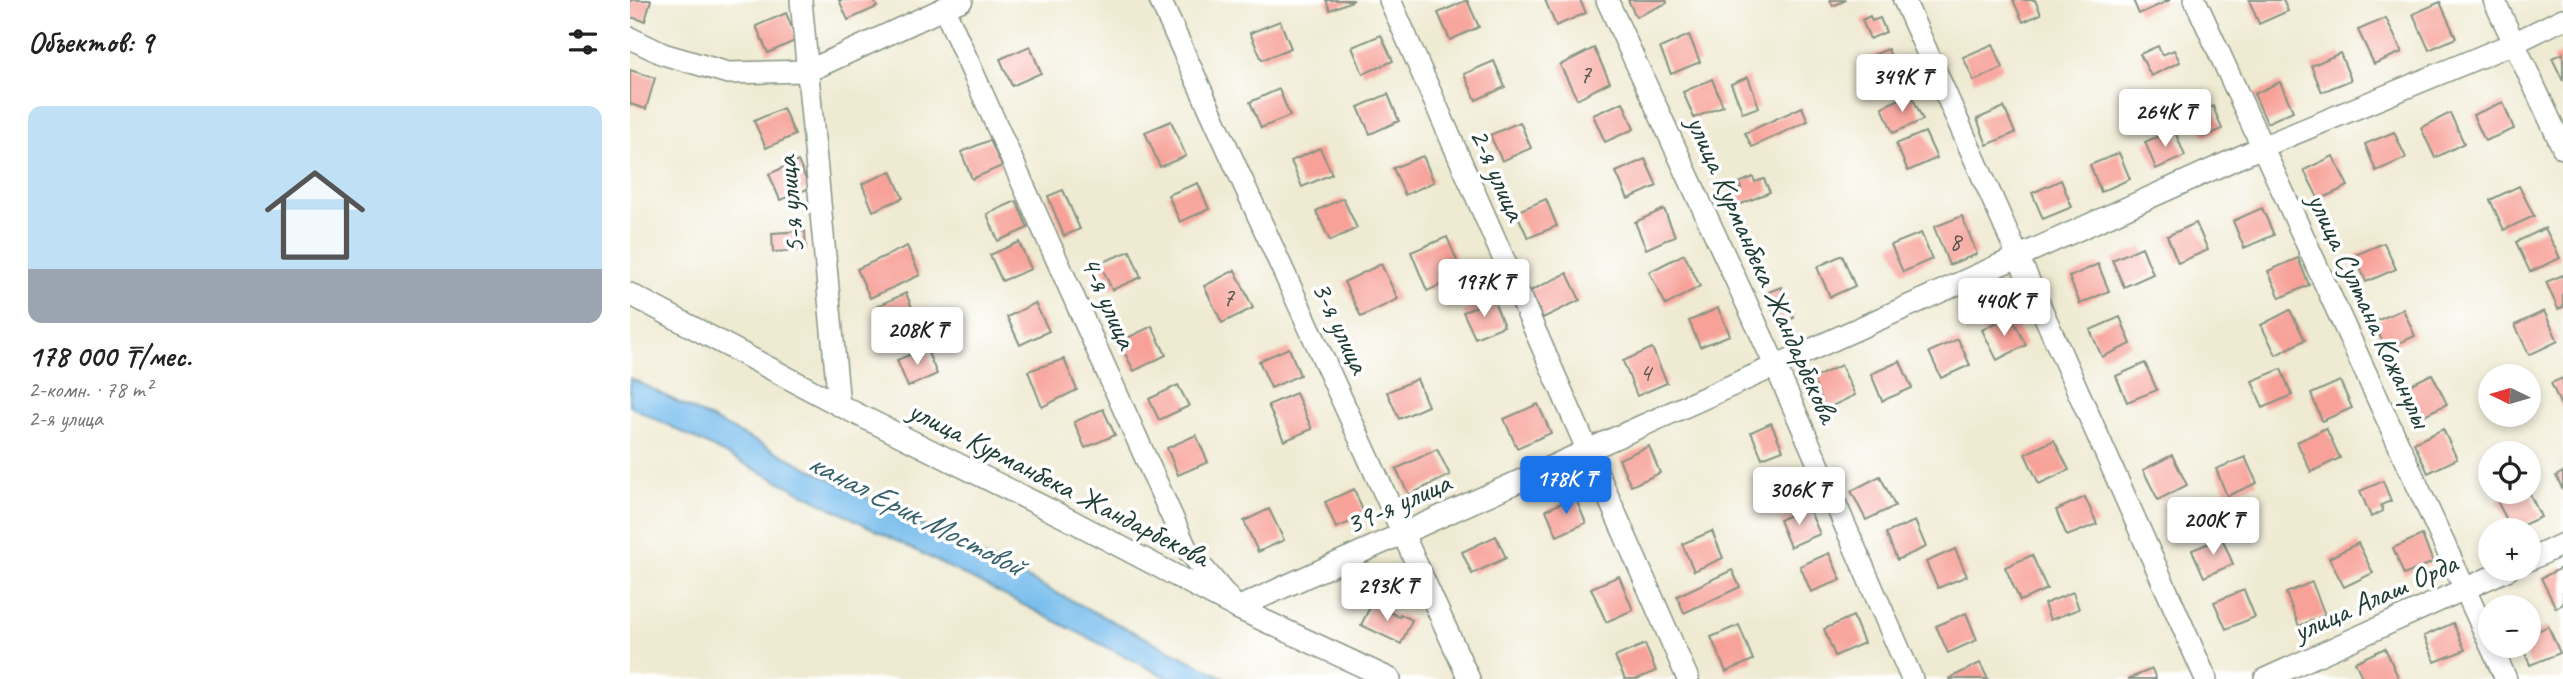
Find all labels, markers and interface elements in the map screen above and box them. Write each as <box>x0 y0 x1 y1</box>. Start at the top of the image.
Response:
text: Объектов: 9 <box>28 23 153 61</box>
icon: filters <box>564 23 602 61</box>
pin: 349K ₸ <box>1845 54 1959 114</box>
house number: 7 <box>1579 58 1592 91</box>
text: 349K ₸ <box>1872 62 1932 91</box>
pin: 264K ₸ <box>2108 90 2222 149</box>
text: 264K ₸ <box>2135 97 2195 126</box>
street label: улица Курманбека Жандарбекова <box>1677 108 1849 431</box>
street label: 2-я улица <box>1461 122 1536 228</box>
icon: home <box>252 152 378 278</box>
street label: 5-я улица <box>767 153 813 255</box>
street label: улица Султана Кожанулы <box>2298 185 2442 435</box>
house number: 8 <box>1949 225 1963 258</box>
street label: 4-я улица <box>1072 250 1147 356</box>
pin: 197K ₸ <box>1427 260 1541 319</box>
text: 197K ₸ <box>1454 267 1514 296</box>
street label: 3-я улица <box>1303 275 1380 381</box>
pin: 440K ₸ <box>1947 278 2061 338</box>
house number: 7 <box>1222 281 1235 314</box>
text: 440K ₸ <box>1974 286 2034 315</box>
pin: 208K ₸ <box>860 308 974 367</box>
text: 208K ₸ <box>887 315 947 344</box>
text: 178 000 ₸/мес. <box>28 337 192 375</box>
house number: 4 <box>1639 356 1653 389</box>
north arrow <box>2478 364 2541 427</box>
map controls <box>2478 364 2541 658</box>
text: 2-комн. · 78 m² <box>28 375 152 404</box>
street label: улица Курманбека Жандарбекова <box>901 390 1218 577</box>
text: 2-я улица <box>28 404 103 433</box>
water label: канал Ерик Мостовой <box>801 441 1037 589</box>
button: locate <box>2478 441 2541 504</box>
pin: 178K ₸ <box>1509 456 1623 516</box>
street label: 39-я улица <box>1340 462 1458 543</box>
text: 178K ₸ <box>1536 464 1596 493</box>
pin: 306K ₸ <box>1742 468 1856 527</box>
text: 306K ₸ <box>1769 475 1829 504</box>
pin: 200K ₸ <box>2156 498 2270 557</box>
text: 200K ₸ <box>2183 505 2243 534</box>
button: + <box>2478 518 2541 581</box>
street label: улица Алаш Орда <box>2285 543 2465 651</box>
pin: 293K ₸ <box>1330 564 1444 623</box>
text: 293K ₸ <box>1357 571 1417 600</box>
button: − <box>2478 595 2541 658</box>

